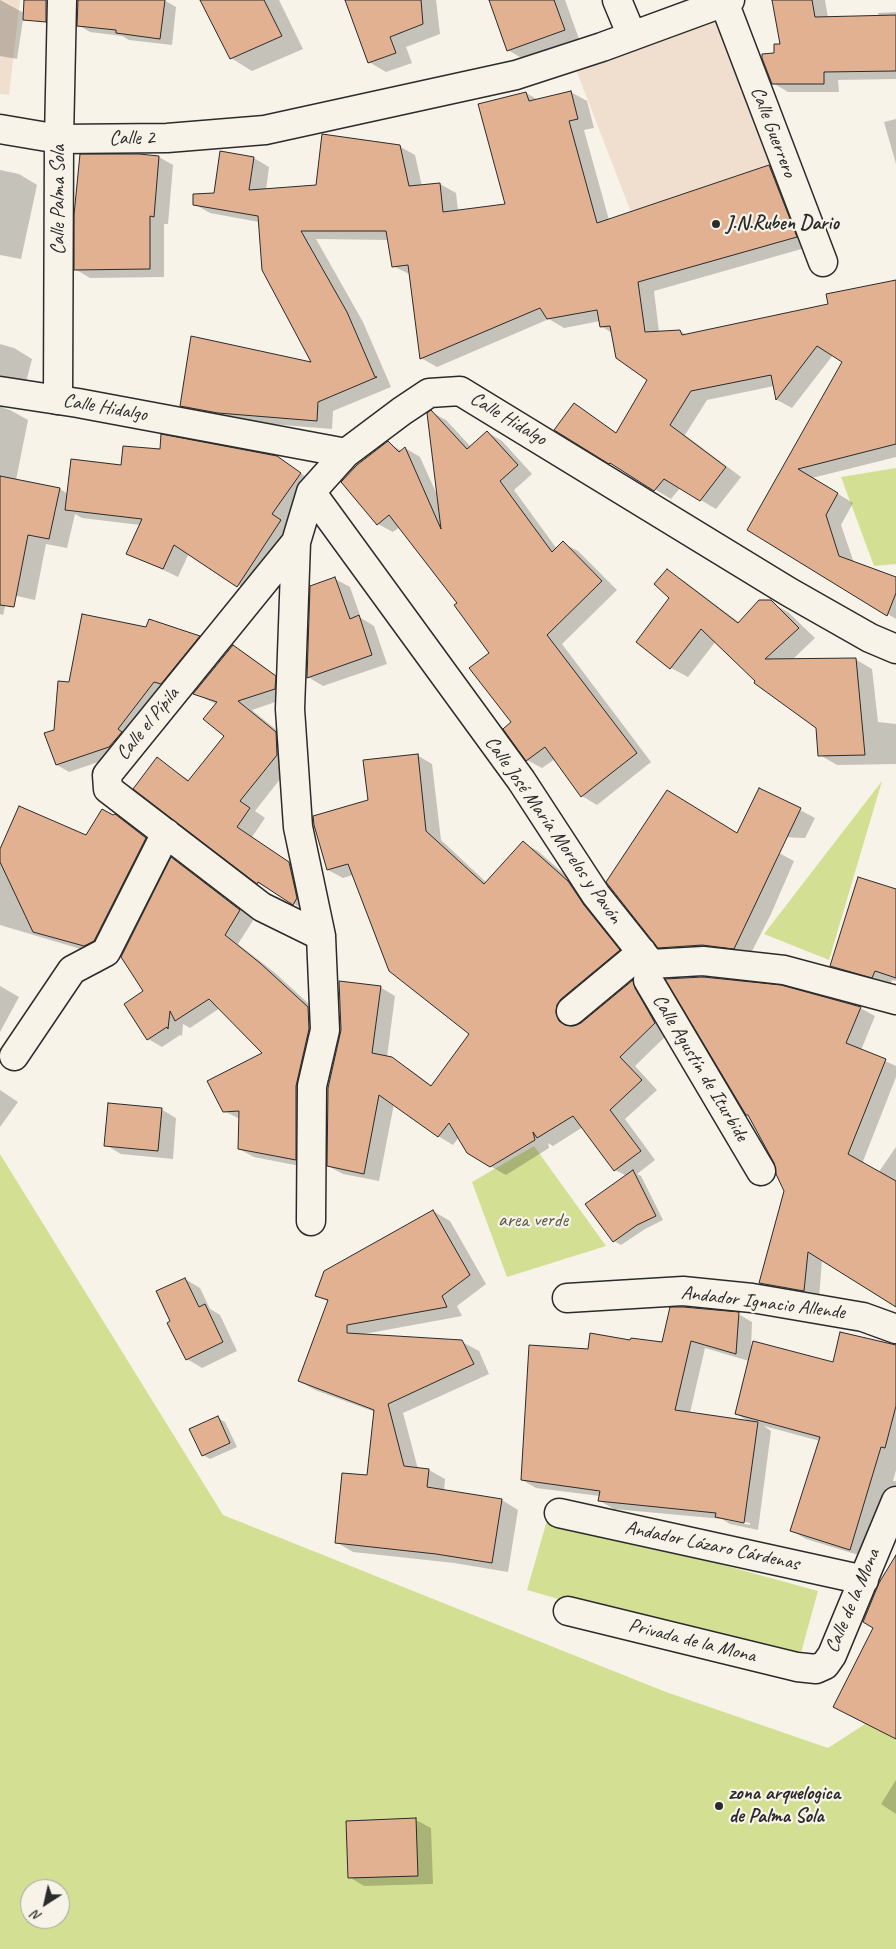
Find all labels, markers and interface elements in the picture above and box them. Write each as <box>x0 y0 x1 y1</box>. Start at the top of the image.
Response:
street label: Calle Guerrero <box>745 83 801 181</box>
street label: Calle 2 <box>109 127 155 151</box>
street label: Calle Palma Sola <box>47 145 71 255</box>
place label: J.N.Ruben Dario <box>726 212 839 236</box>
marker: J.N.Ruben Dario <box>710 218 722 230</box>
street label: Calle Hidalgo <box>465 387 551 451</box>
street label: Calle Hidalgo <box>61 389 149 427</box>
street label: Calle el Pípila <box>111 683 185 765</box>
street label: Calle José María Morelos y Pavón <box>479 732 627 928</box>
street label: Calle Agustín de Iturbide <box>647 990 753 1146</box>
park label: area verde <box>498 1209 568 1233</box>
street label: Andador Ignacio Allende <box>680 1281 846 1325</box>
street label: Andador Lázaro Cárdenas <box>623 1516 801 1576</box>
street label: Calle de la Mona <box>820 1545 886 1657</box>
street label: Privada de la Mona <box>626 1614 758 1668</box>
place label: zona arquelogica de Palma Sola <box>729 1782 840 1829</box>
marker: zona arquelogica de Palma Sola <box>713 1800 725 1812</box>
north arrow <box>20 1879 70 1929</box>
text: N <box>28 1906 45 1925</box>

